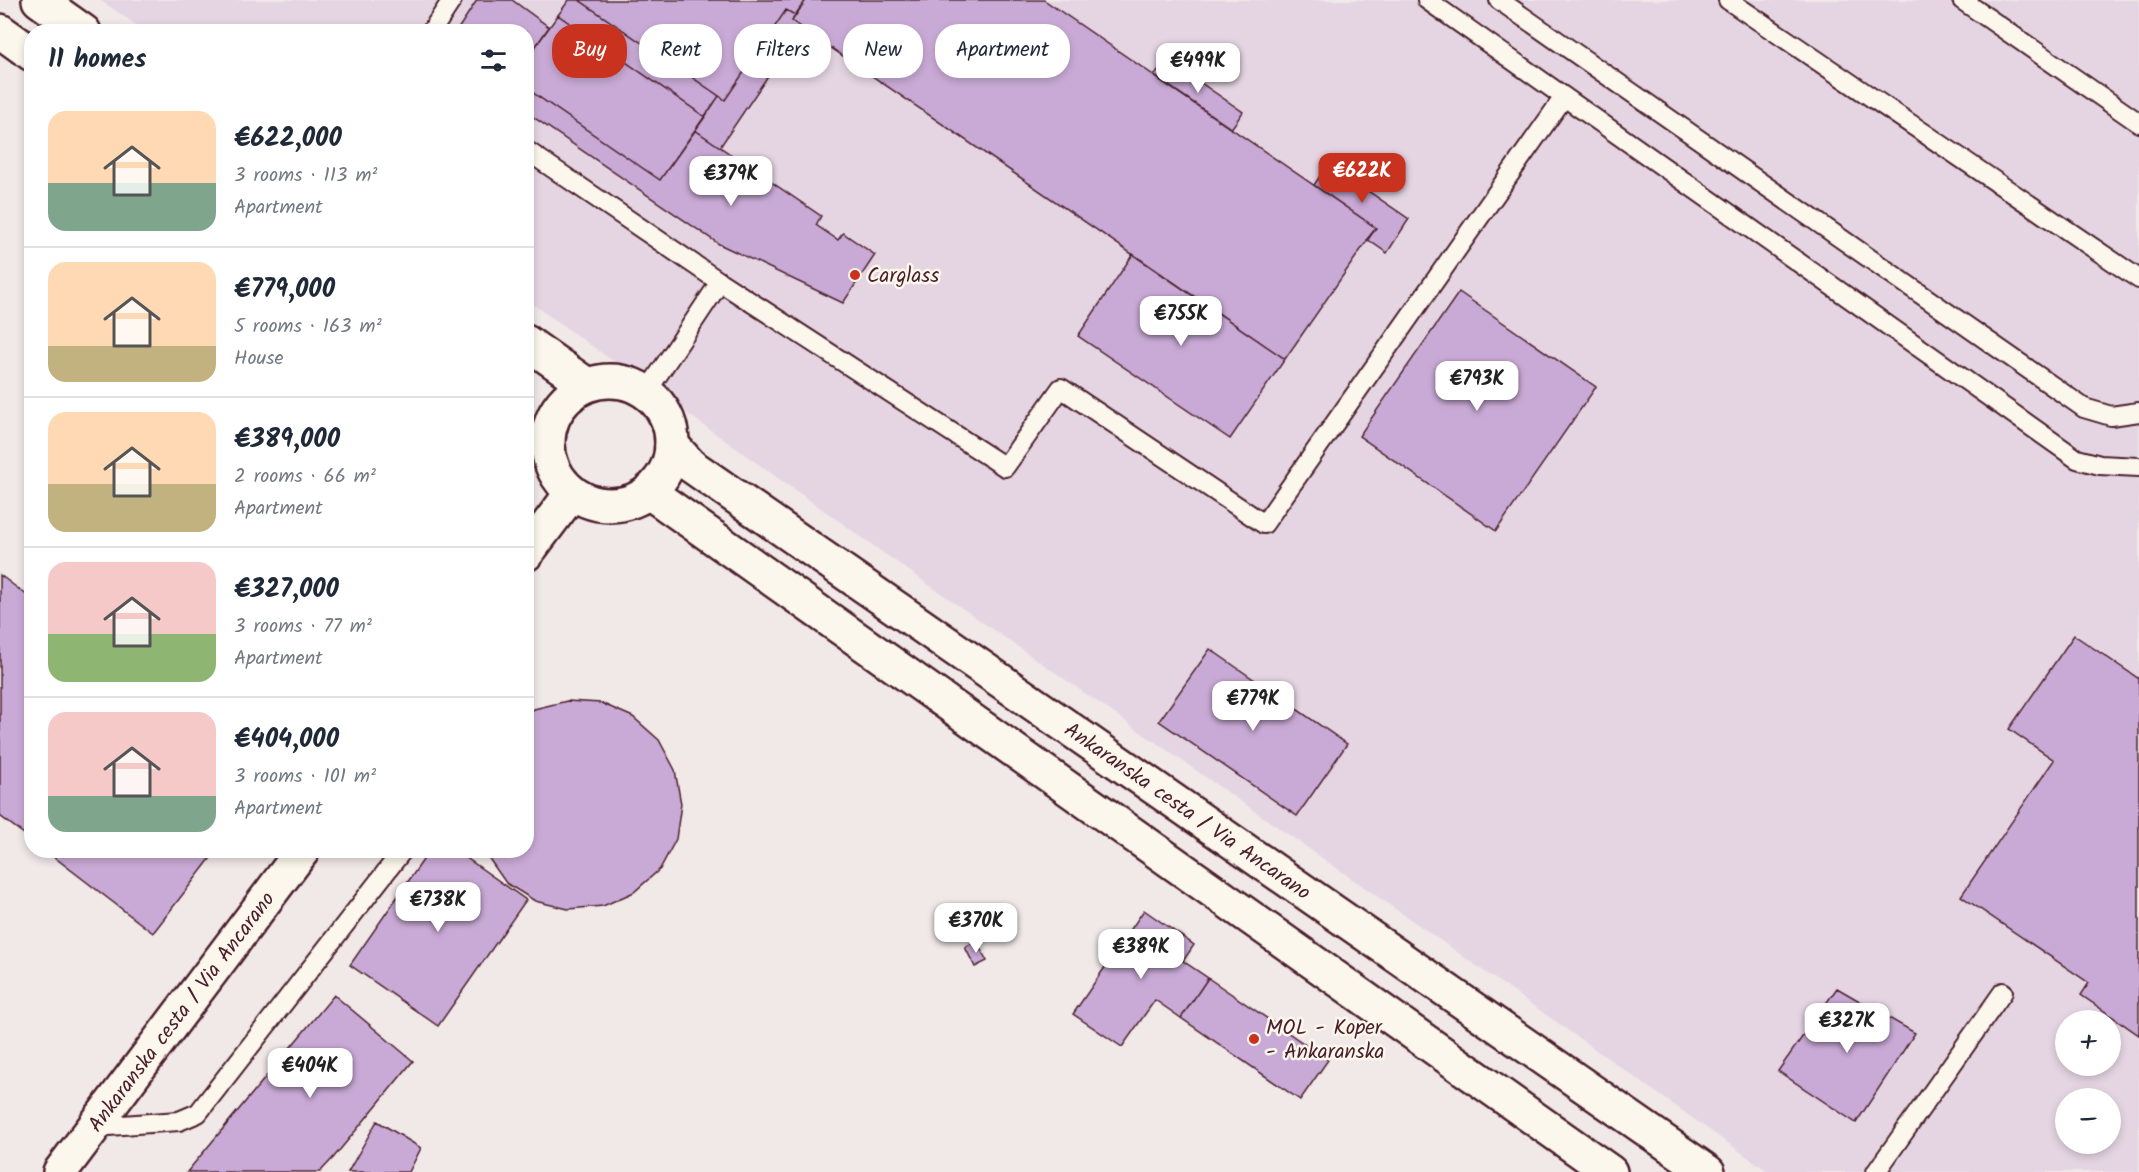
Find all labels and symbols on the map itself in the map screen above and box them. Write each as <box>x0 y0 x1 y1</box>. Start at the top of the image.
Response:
pin: €499K <box>1156 43 1240 94</box>
pin: €622K <box>1320 153 1404 204</box>
pin: €379K <box>689 156 773 207</box>
place label: Carglass <box>867 260 939 293</box>
marker: Carglass <box>848 268 862 282</box>
pin: €755K <box>1139 296 1223 347</box>
pin: €793K <box>1435 361 1519 412</box>
pin: €779K <box>1211 681 1295 732</box>
street label: Ankaranska cesta / Via Ancarano <box>1057 715 1317 909</box>
pin: €738K <box>396 882 480 933</box>
street label: Ankaranska cesta / Via Ancarano <box>81 885 284 1140</box>
pin: €370K <box>934 903 1018 954</box>
pin: €389K <box>1099 929 1183 980</box>
pin: €327K <box>1805 1003 1889 1054</box>
place label: MOL - Koper - Ankaranska <box>1266 1012 1384 1069</box>
marker: MOL - Koper - Ankaranska <box>1247 1032 1261 1046</box>
pin: €404K <box>268 1048 352 1099</box>

